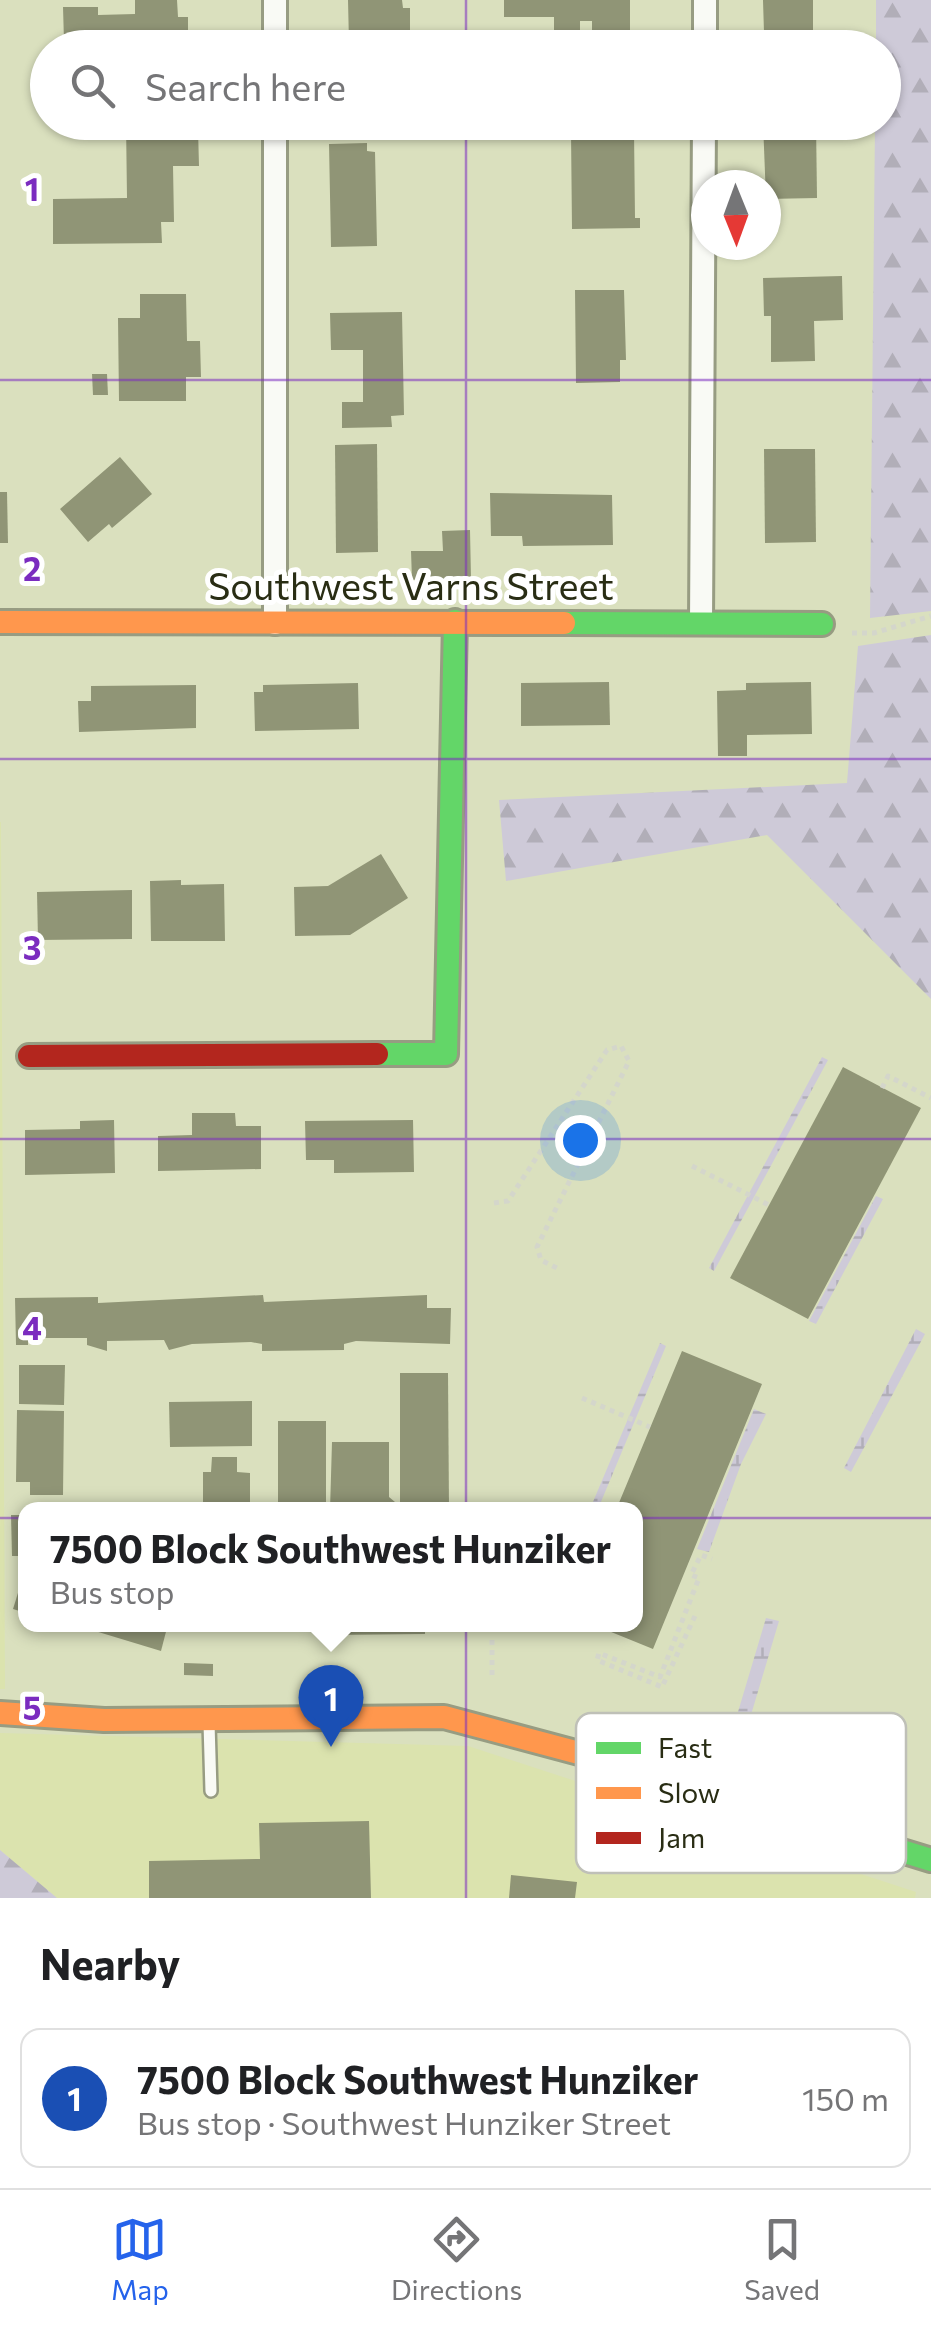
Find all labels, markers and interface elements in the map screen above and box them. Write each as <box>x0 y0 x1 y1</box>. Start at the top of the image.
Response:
search box <box>30 30 901 140</box>
icon: search <box>65 58 120 113</box>
text: Search here <box>145 62 346 109</box>
text: 1 <box>25 168 39 208</box>
north arrow <box>691 170 781 260</box>
text: 2 <box>23 548 41 588</box>
street label: Southwest Varns Street <box>208 561 614 608</box>
text: 3 <box>23 927 41 967</box>
your location <box>555 1115 606 1166</box>
text: 4 <box>22 1307 42 1347</box>
popup <box>18 1502 643 1632</box>
text: 7500 Block Southwest Hunziker <box>50 1524 611 1571</box>
text: Bus stop <box>50 1571 174 1611</box>
pin: 1 <box>298 1664 364 1747</box>
text: 5 <box>23 1687 41 1727</box>
legend <box>576 1713 906 1873</box>
text: Fast <box>658 1730 712 1764</box>
text: Slow <box>658 1775 720 1809</box>
text: Jam <box>658 1820 705 1854</box>
text: Nearby <box>40 1937 180 1989</box>
text: 7500 Block Southwest Hunziker <box>137 2055 698 2102</box>
text: 1 <box>67 2078 82 2118</box>
text: 150 m <box>802 2078 889 2118</box>
text: Bus stop · Southwest Hunziker Street <box>137 2102 671 2142</box>
tab: Map <box>111 2212 169 2306</box>
tab: Directions <box>391 2212 522 2306</box>
tab: Saved <box>744 2212 820 2306</box>

